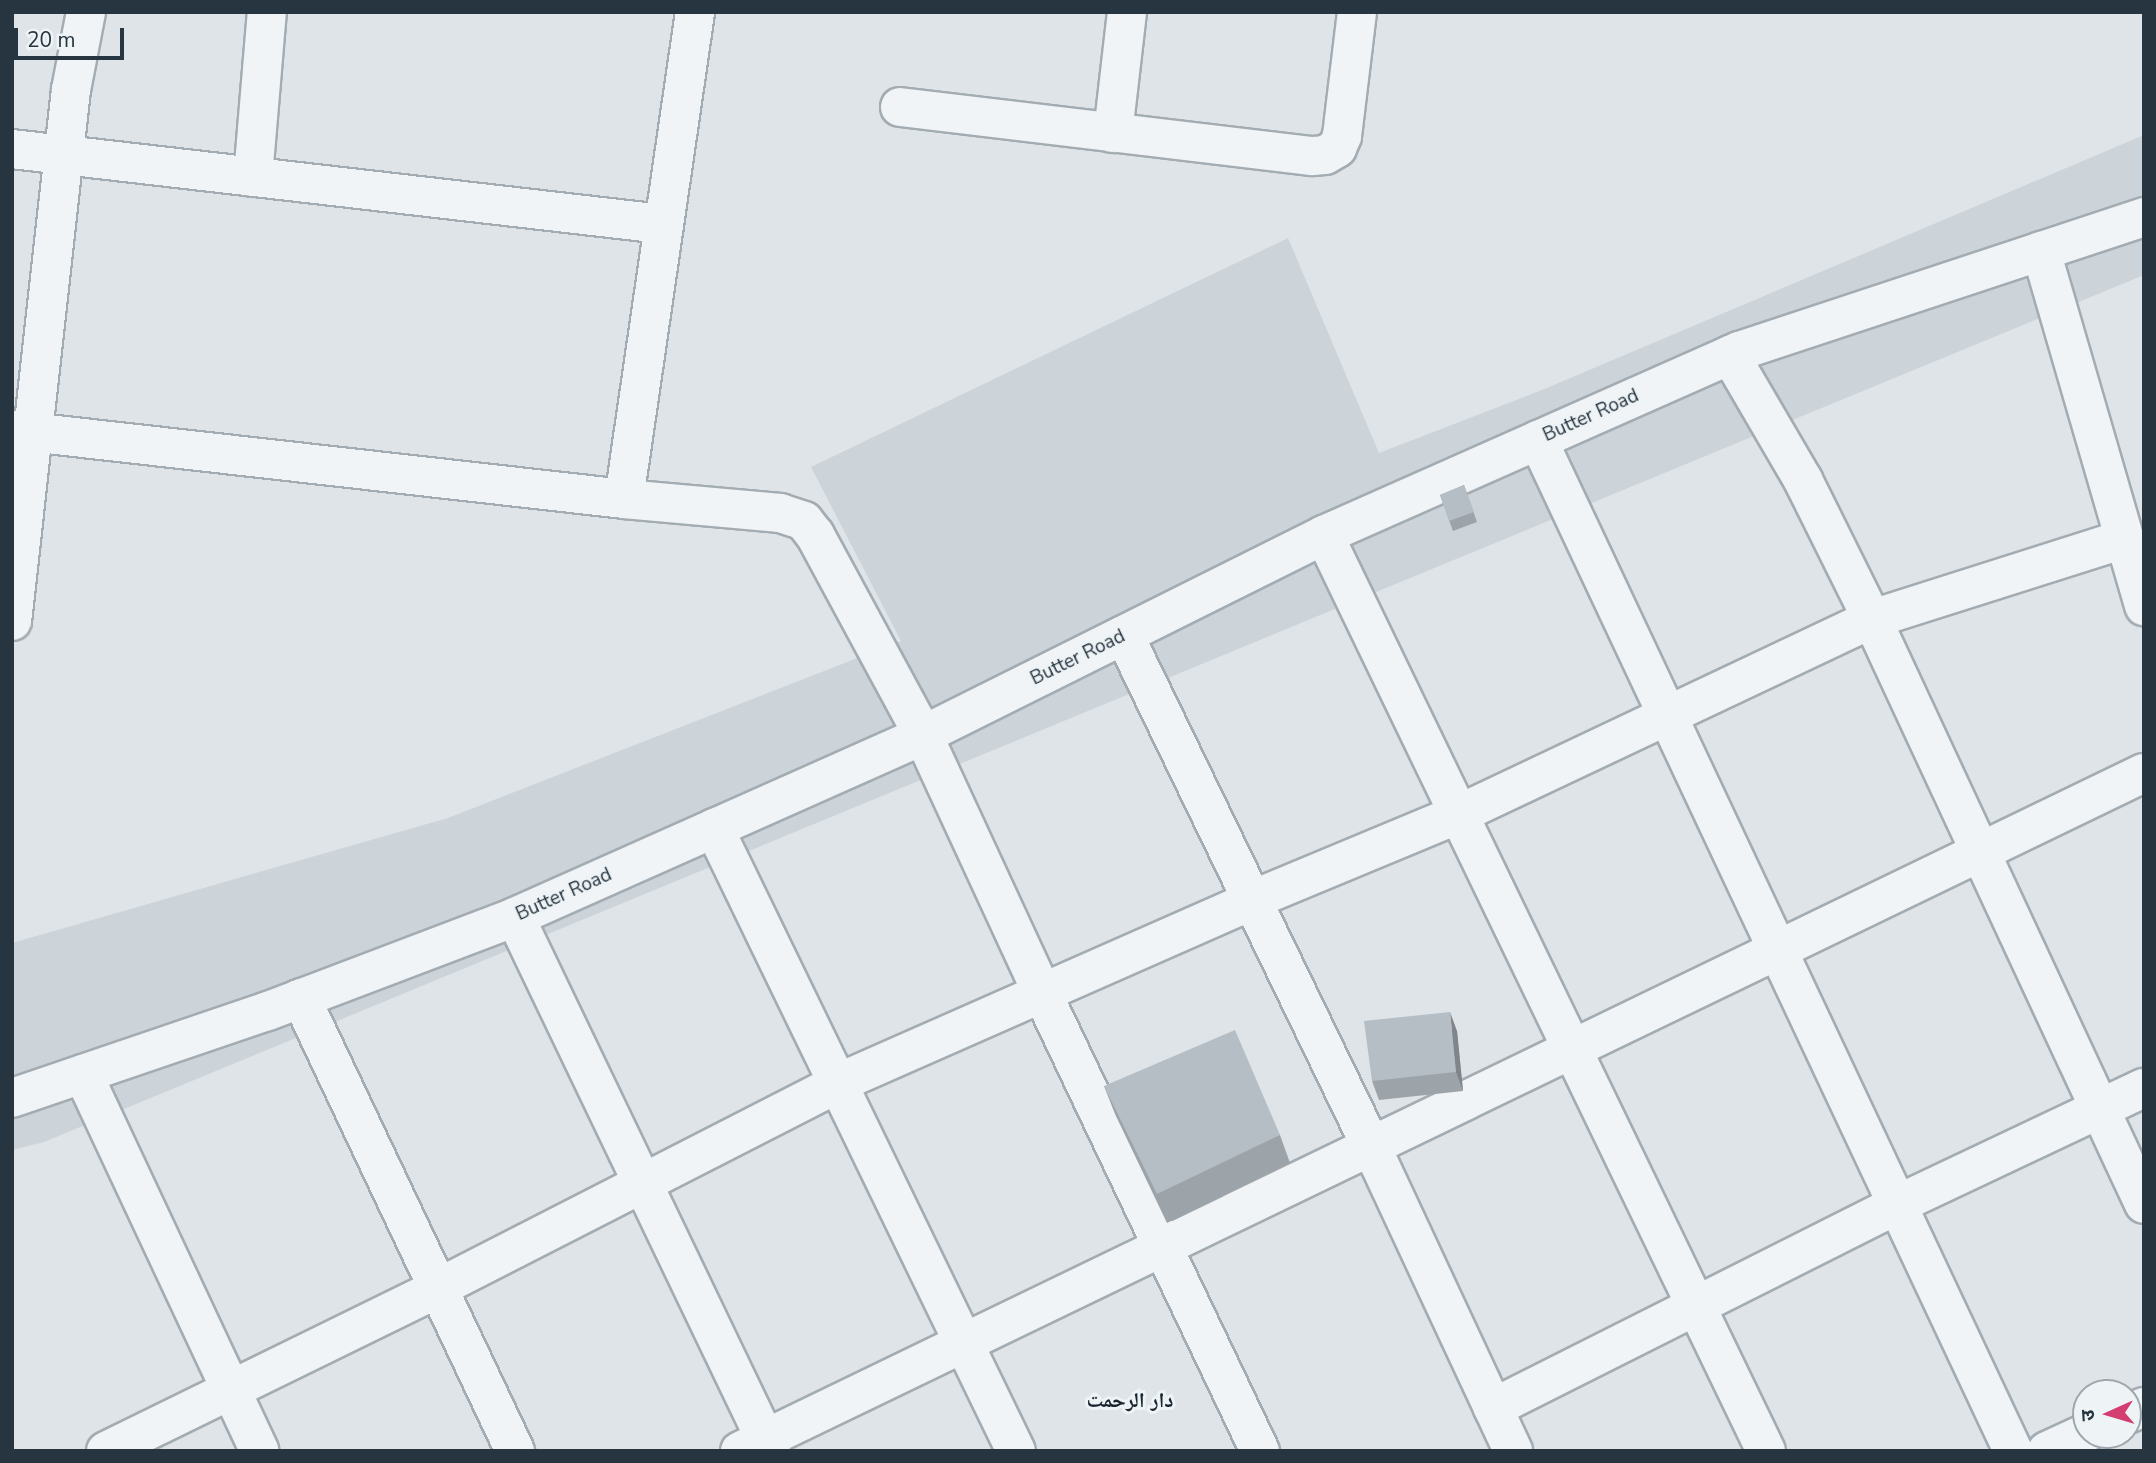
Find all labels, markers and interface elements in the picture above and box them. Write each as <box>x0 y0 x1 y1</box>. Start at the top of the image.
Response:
scale bar <box>18 14 128 58</box>
text: 20 m <box>27 26 76 54</box>
street label: Butter Road <box>1540 385 1642 447</box>
street label: Butter Road <box>1027 625 1129 691</box>
street label: Butter Road <box>513 864 615 926</box>
north arrow <box>2072 1379 2142 1449</box>
district label: دار الرحمت <box>1087 1387 1173 1413</box>
text: उ <box>2075 1409 2101 1422</box>

